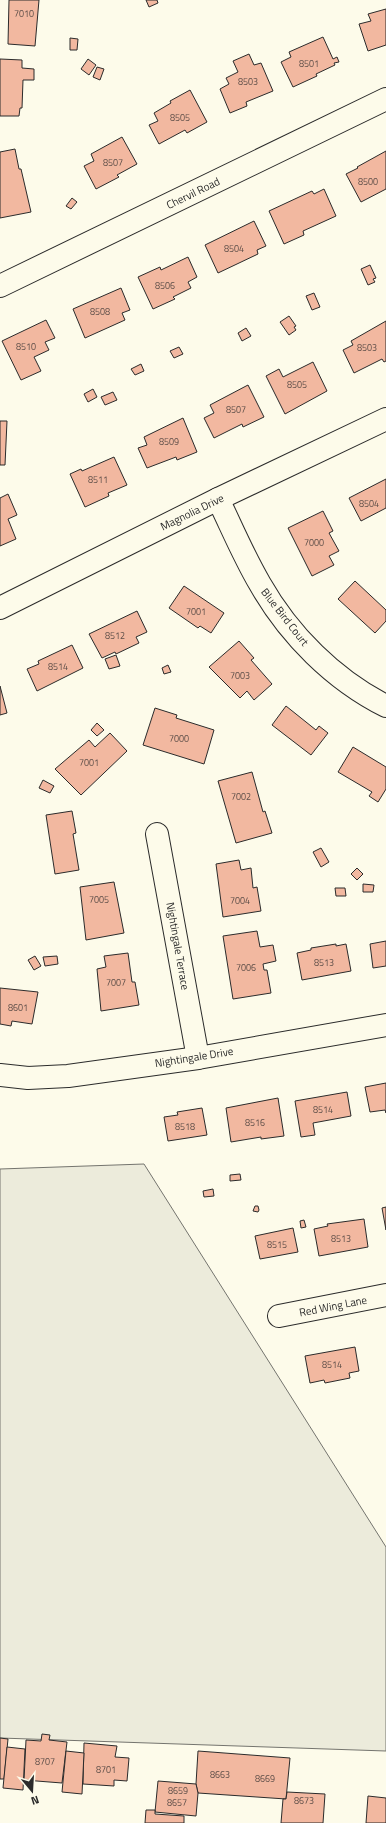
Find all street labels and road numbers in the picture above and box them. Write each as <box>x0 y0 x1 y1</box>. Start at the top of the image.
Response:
street label: Chervil Road <box>164 173 223 213</box>
street label: Magnolia Drive <box>157 489 227 534</box>
street label: Blue Bird Court <box>257 585 313 649</box>
street label: Nightingale Terrace <box>162 901 194 992</box>
street label: Nightingale Drive <box>154 1043 235 1071</box>
street label: Red Wing Lane <box>298 1291 369 1320</box>

